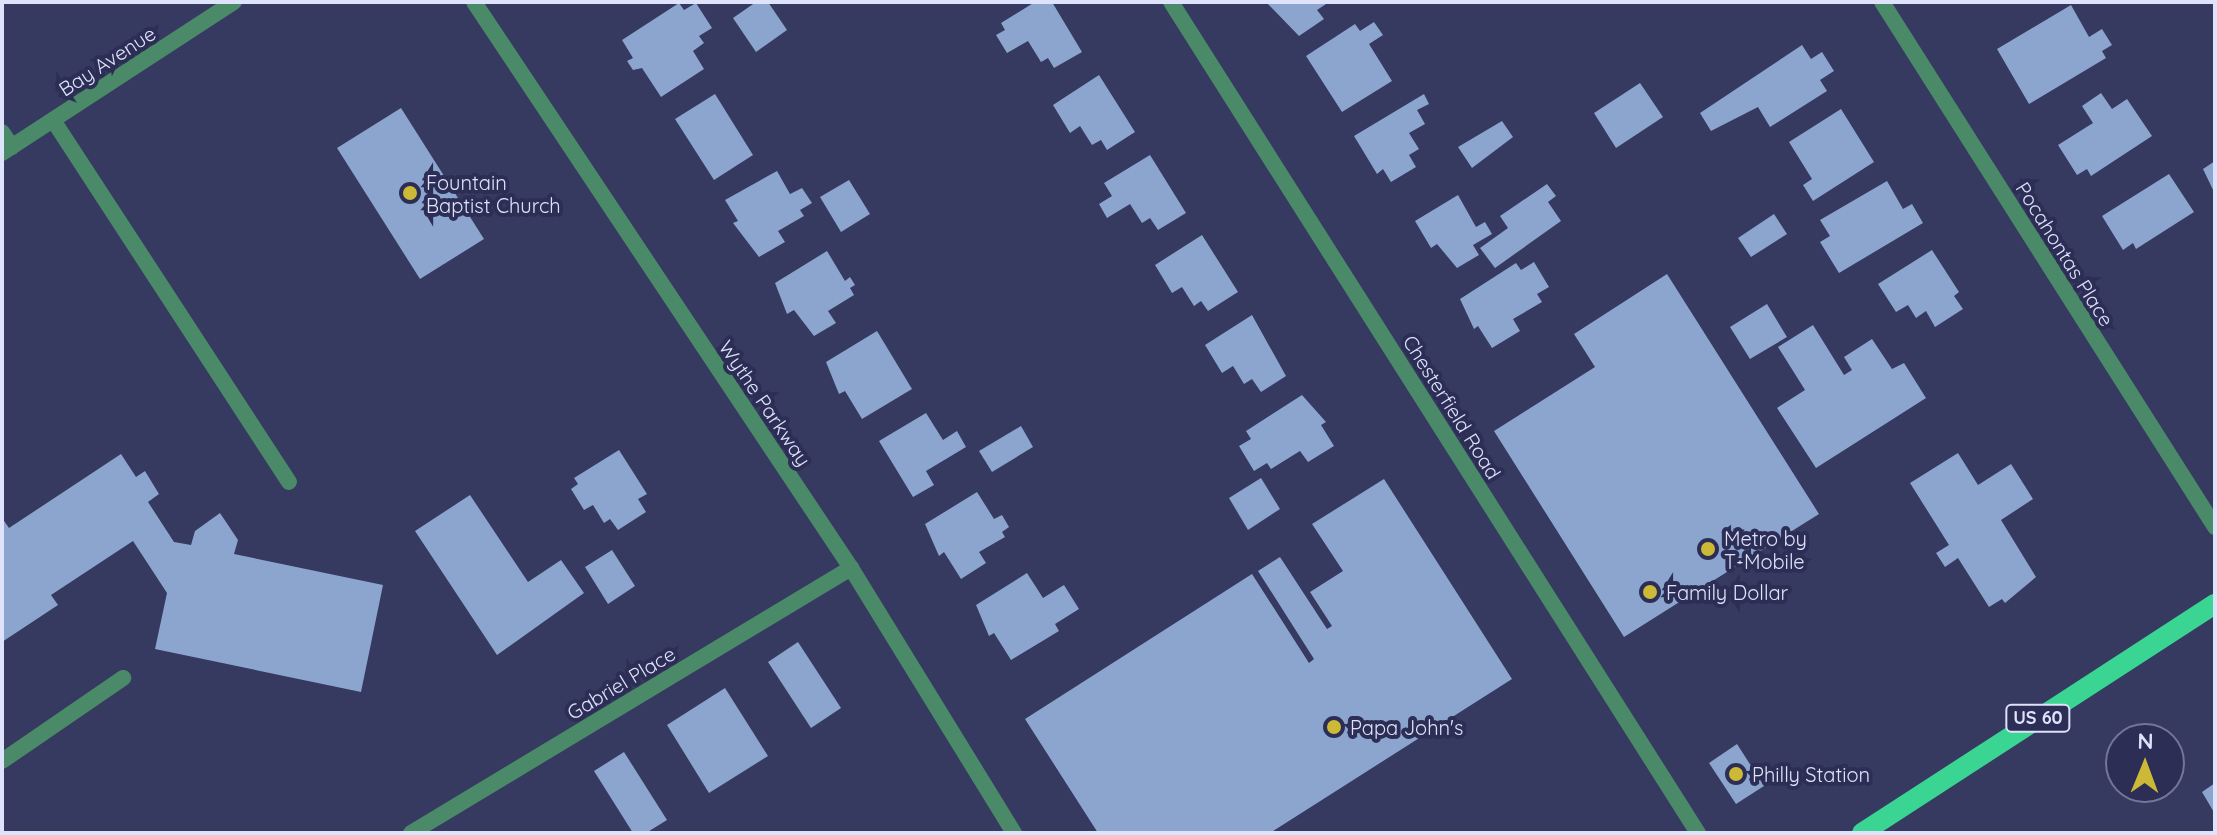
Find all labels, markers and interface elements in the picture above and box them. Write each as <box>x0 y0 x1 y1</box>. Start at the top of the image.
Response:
street label: Bay Avenue <box>54 21 160 101</box>
place label: Fountain Baptist Church <box>426 170 561 217</box>
street label: Pocahontas Place <box>2011 178 2119 330</box>
marker: Fountain Baptist Church <box>401 184 419 202</box>
street label: Chesterfield Road <box>1398 331 1506 483</box>
street label: Wythe Parkway <box>714 336 816 470</box>
place label: Metro by T-Mobile <box>1724 526 1807 573</box>
marker: Metro by T-Mobile <box>1699 540 1717 558</box>
place label: Family Dollar <box>1666 580 1788 604</box>
marker: Family Dollar <box>1641 583 1659 601</box>
street label: Gabriel Place <box>563 641 679 725</box>
road number: US 60 <box>2004 704 2072 732</box>
place label: Papa John's <box>1350 715 1463 739</box>
marker: Papa John's <box>1325 718 1343 736</box>
north arrow <box>2105 723 2185 803</box>
text: N <box>2137 727 2154 755</box>
place label: Philly Station <box>1752 762 1870 786</box>
marker: Philly Station <box>1727 765 1745 783</box>

